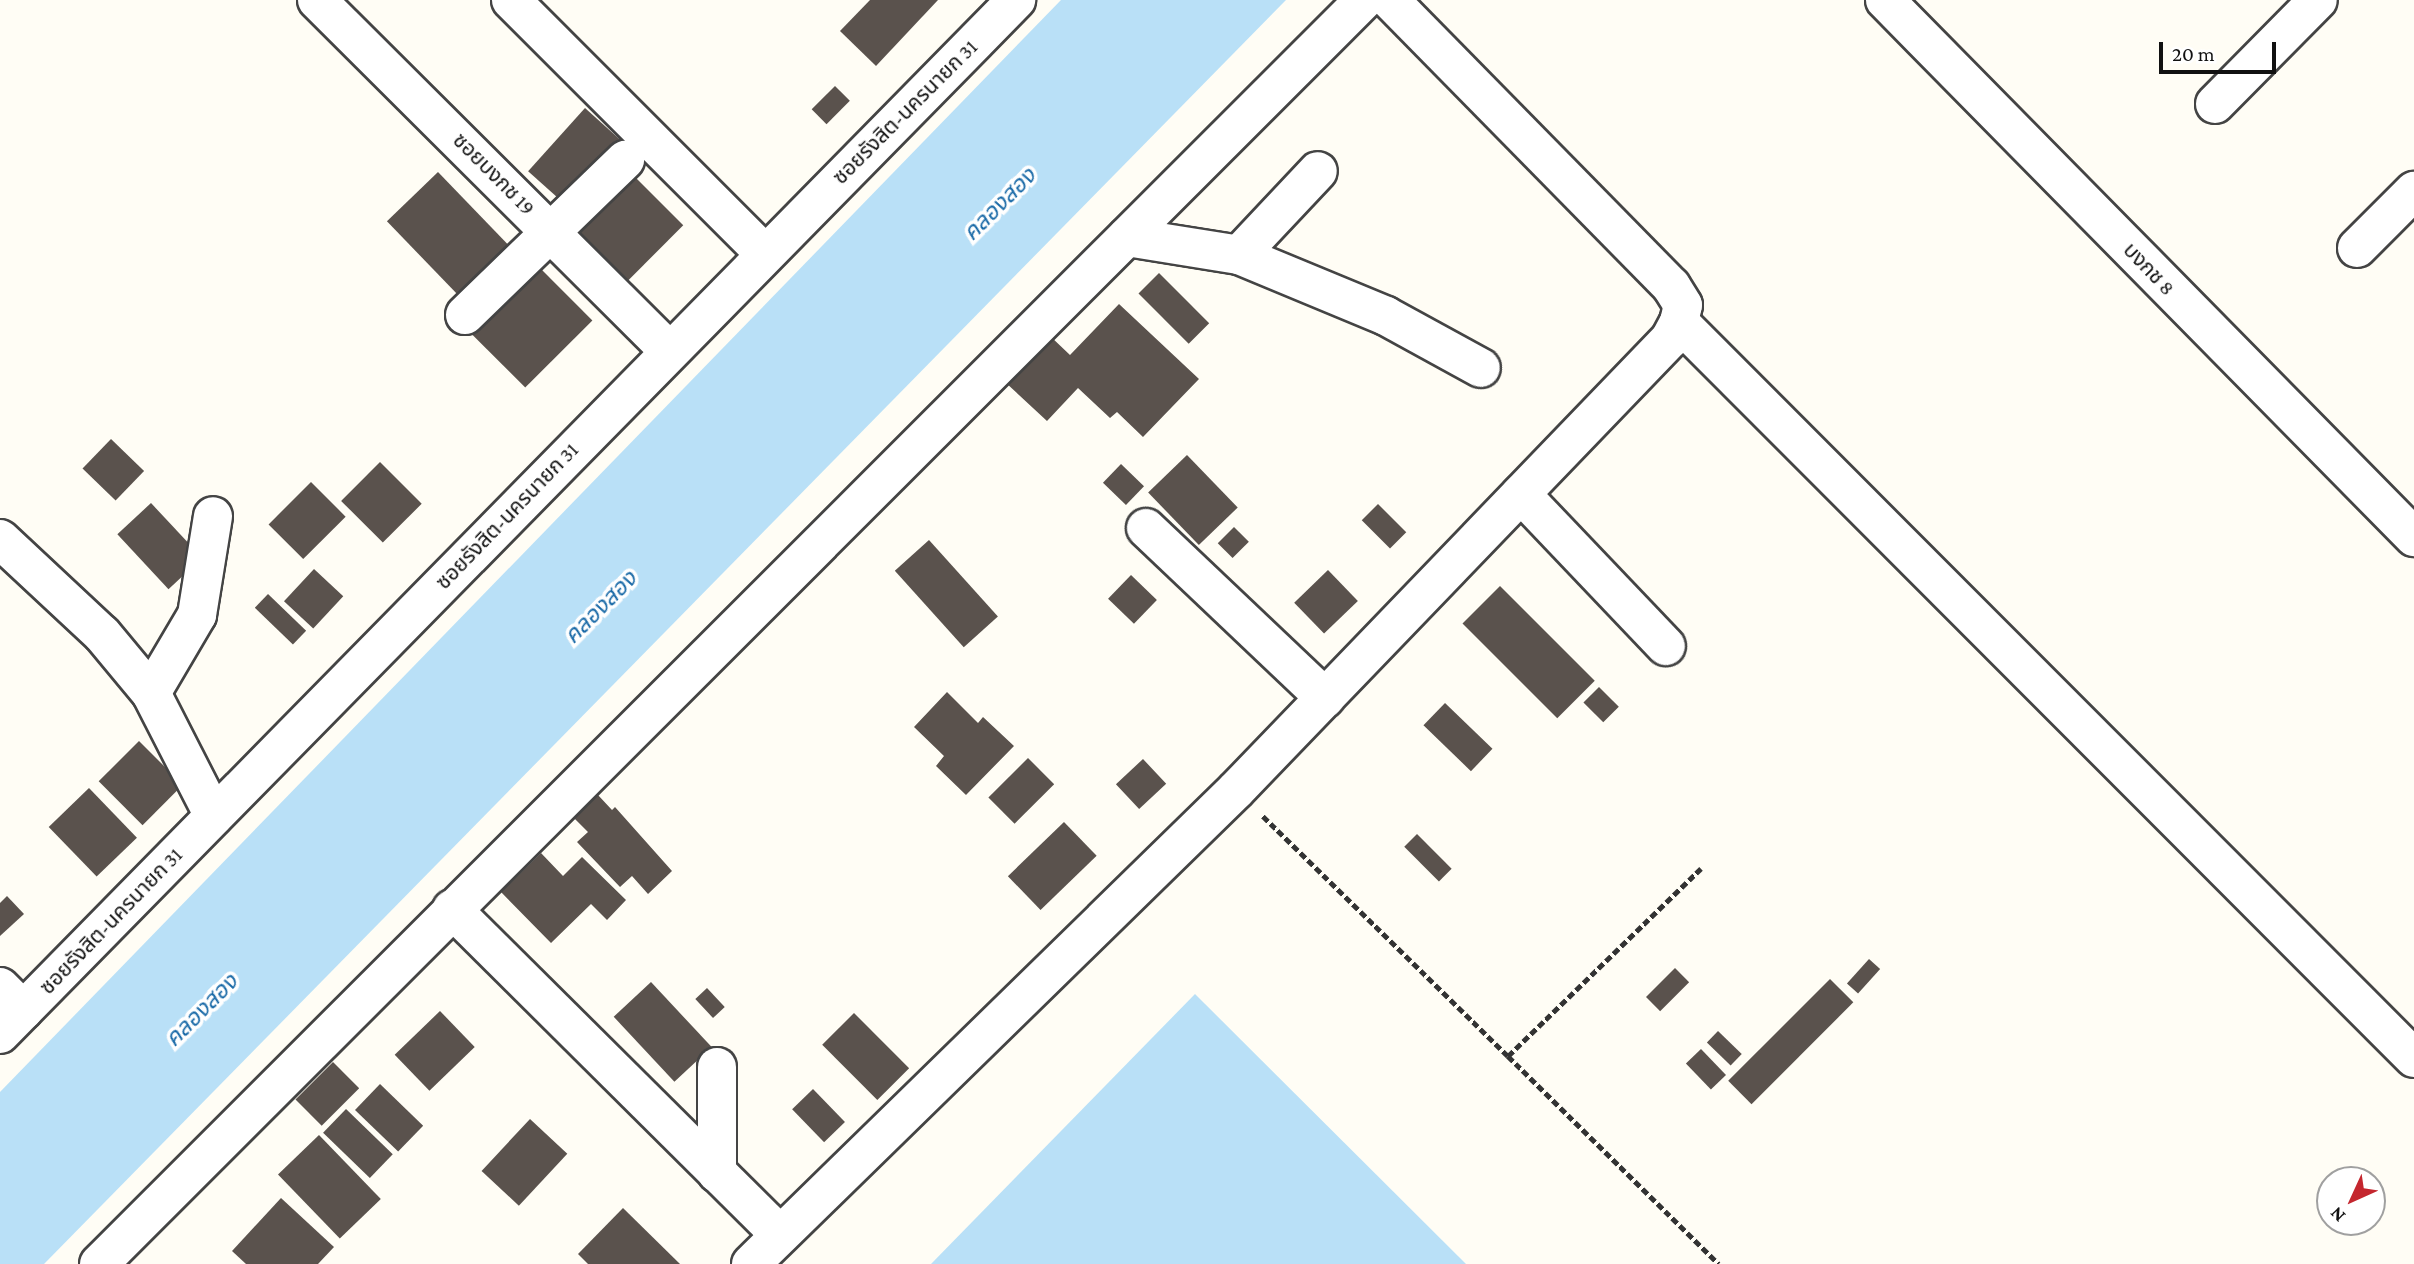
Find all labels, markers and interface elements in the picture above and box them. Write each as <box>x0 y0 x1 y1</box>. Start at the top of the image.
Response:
scale bar <box>2162 28 2279 72</box>
street label: ซอยรังสิต-นครนายก 31 <box>827 34 983 190</box>
text: 20 m <box>2172 42 2215 66</box>
street label: ซอยบงกช 19 <box>448 128 540 220</box>
water label: คลองสอง <box>957 162 1041 246</box>
street label: บงกช 8 <box>2118 237 2180 301</box>
street label: ซอยรังสิต-นครนายก 31 <box>431 437 583 595</box>
water label: คลองสอง <box>558 565 642 649</box>
street label: ซอยรังสิต-นครนายก 31 <box>35 842 187 1000</box>
water label: คลองสอง <box>159 968 243 1052</box>
north arrow <box>2316 1166 2386 1236</box>
text: N <box>2325 1203 2349 1227</box>

